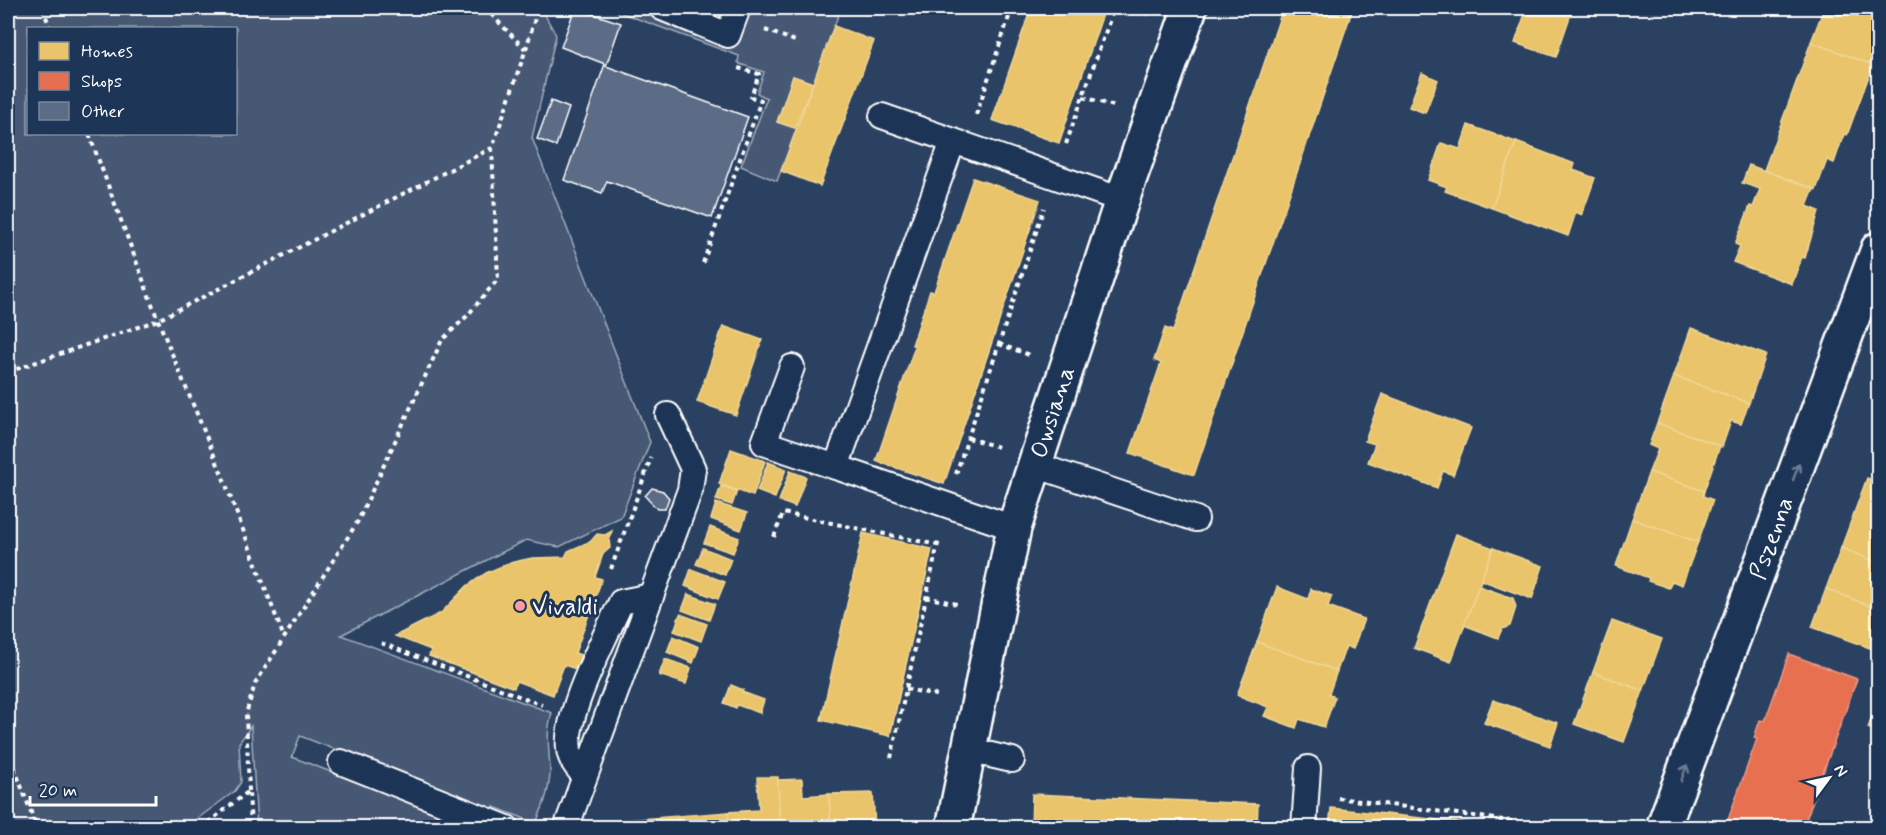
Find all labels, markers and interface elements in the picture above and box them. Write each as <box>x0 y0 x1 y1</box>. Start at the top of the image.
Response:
legend <box>27 27 237 135</box>
text: Homes <box>81 40 133 64</box>
text: Shops <box>81 70 122 94</box>
text: Other <box>81 100 125 124</box>
street label: Owsiana <box>1024 363 1083 462</box>
one-way arrow <box>1791 463 1802 482</box>
street label: Pszenna <box>1743 493 1802 584</box>
place label: Vivaldi <box>532 592 598 623</box>
marker: Vivaldi <box>513 599 527 613</box>
north arrow <box>1799 748 1859 808</box>
text: N <box>1829 760 1852 781</box>
one-way arrow <box>1679 764 1690 783</box>
scale bar <box>30 769 156 807</box>
text: 20 m <box>39 779 77 803</box>

